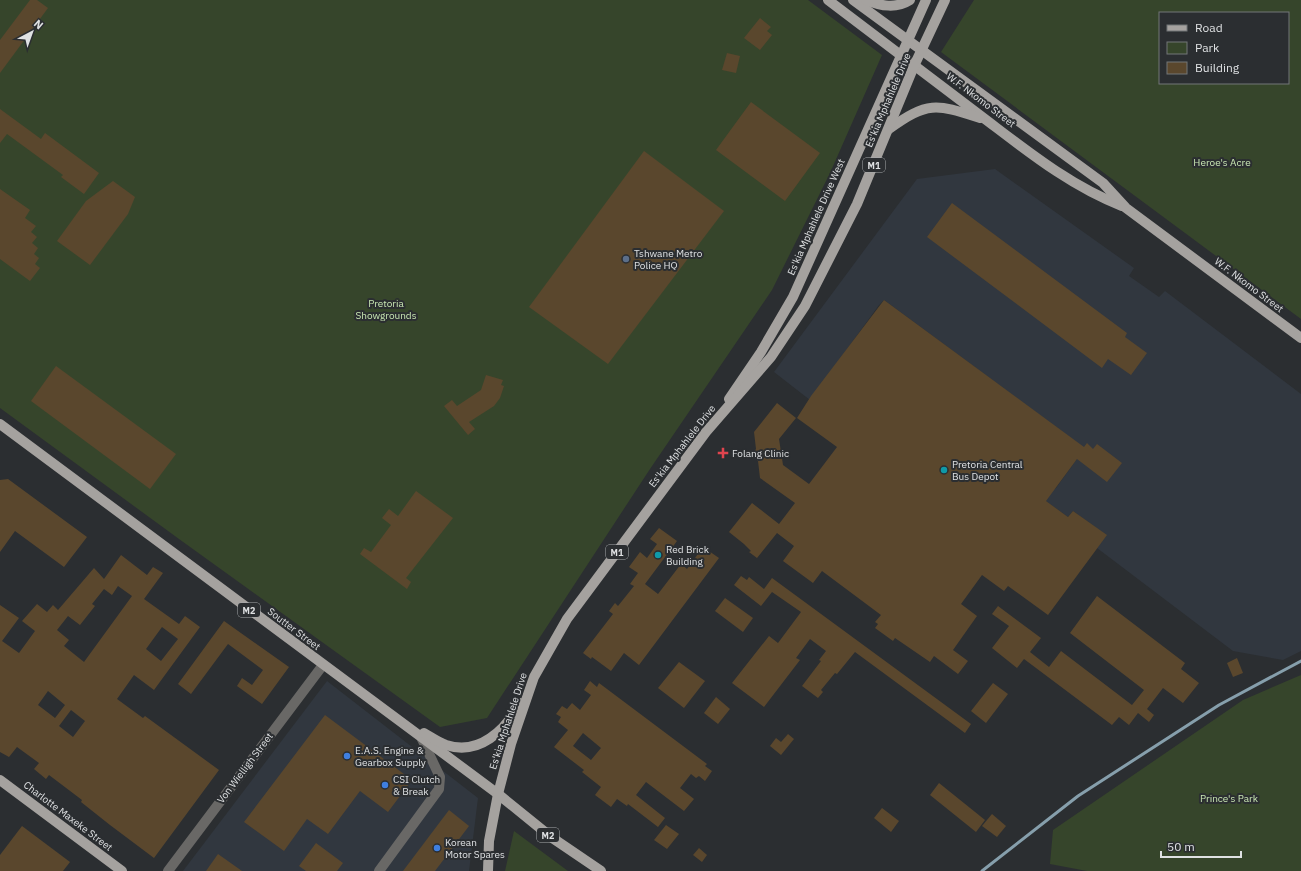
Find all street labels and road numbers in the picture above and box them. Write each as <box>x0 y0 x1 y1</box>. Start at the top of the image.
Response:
street label: Es'kia Mphahlele Drive <box>862 50 914 149</box>
street label: W.F. Nkomo Street <box>944 70 1018 130</box>
street label: Es'kia Mphahlele Drive West <box>784 156 848 277</box>
road number: M1 <box>863 158 885 172</box>
street label: W.F. Nkomo Street <box>1212 255 1286 315</box>
street label: Es'kia Mphahlele Drive <box>646 402 719 490</box>
road number: M1 <box>606 545 628 559</box>
road number: M2 <box>238 603 260 617</box>
street label: Soutter Street <box>265 605 323 653</box>
street label: Es'kia Mphahlele Drive <box>486 670 530 771</box>
street label: Von Wielligh Street <box>214 730 276 806</box>
street label: Charlotte Maxeke Street <box>21 778 116 854</box>
road number: M2 <box>537 828 559 842</box>

